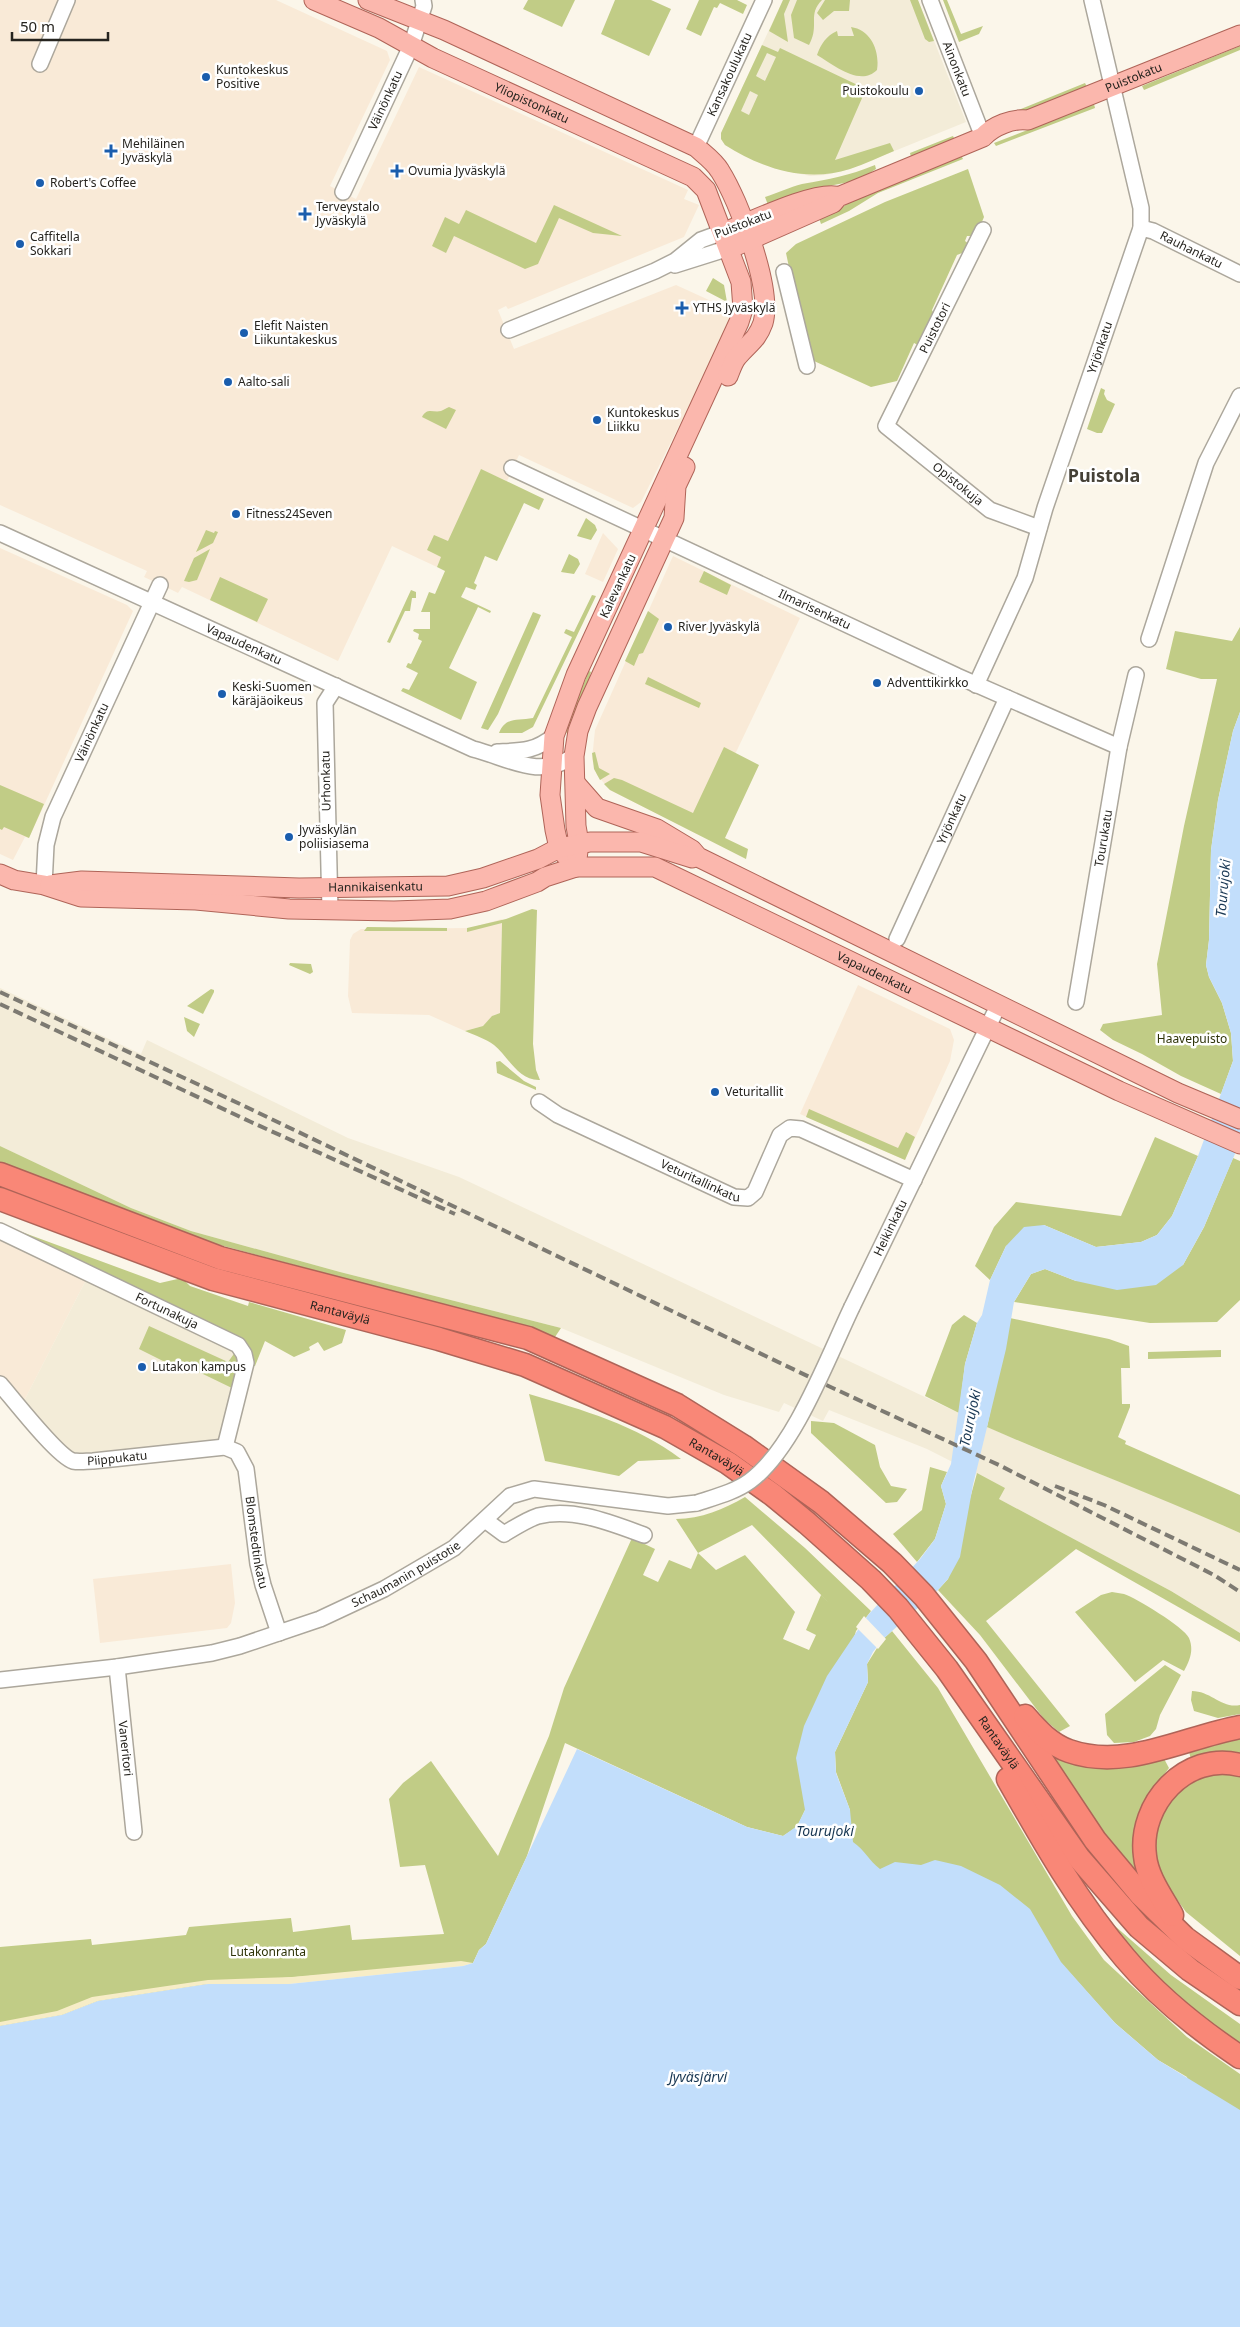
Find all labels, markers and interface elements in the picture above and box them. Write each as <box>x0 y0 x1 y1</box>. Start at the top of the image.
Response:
scale bar <box>12 10 109 42</box>
text: 50 m <box>20 16 55 36</box>
street label: Kansakoulukatu <box>702 29 756 119</box>
street label: Ainonkatu <box>939 39 976 99</box>
street label: Puistokatu <box>1102 58 1164 96</box>
place label: Kuntokeskus Positive <box>216 61 289 92</box>
street label: Väinönkatu <box>364 68 406 133</box>
marker: Kuntokeskus Positive <box>200 71 212 83</box>
street label: Yliopistonkatu <box>492 78 572 127</box>
place label: Puistokoulu <box>842 82 909 99</box>
marker: Puistokoulu <box>913 85 925 97</box>
place label: Mehiläinen Jyväskylä <box>121 135 185 166</box>
marker: Mehiläinen Jyväskylä <box>104 144 118 158</box>
place label: Ovumia Jyväskylä <box>408 162 505 179</box>
marker: Ovumia Jyväskylä <box>390 164 404 178</box>
place label: Robert's Coffee <box>50 174 136 191</box>
marker: Robert's Coffee <box>34 177 46 189</box>
place label: Terveystalo Jyväskylä <box>315 198 379 229</box>
street label: Puistokatu <box>712 205 774 242</box>
marker: Terveystalo Jyväskylä <box>298 207 312 221</box>
street label: Rauhankatu <box>1157 227 1226 272</box>
place label: Caffitella Sokkari <box>30 228 80 259</box>
marker: Caffitella Sokkari <box>14 238 26 250</box>
place label: YTHS Jyväskylä <box>693 299 775 316</box>
street label: Puistotori <box>915 299 954 356</box>
marker: YTHS Jyväskylä <box>675 301 689 315</box>
place label: Elefit Naisten Liikuntakeskus <box>254 317 338 348</box>
street label: Yrjönkatu <box>1083 319 1116 376</box>
marker: Elefit Naisten Liikuntakeskus <box>238 327 250 339</box>
place label: Aalto-sali <box>238 373 290 390</box>
marker: Aalto-sali <box>222 376 234 388</box>
place label: Kuntokeskus Liikku <box>607 404 680 435</box>
marker: Kuntokeskus Liikku <box>591 414 603 426</box>
street label: Opistokuja <box>929 458 987 509</box>
district label: Puistola <box>1068 463 1140 487</box>
place label: Fitness24Seven <box>246 505 332 522</box>
marker: Fitness24Seven <box>230 508 242 520</box>
street label: Kalevankatu <box>595 551 640 621</box>
street label: Ilmarisenkatu <box>776 585 854 633</box>
place label: River Jyväskylä <box>678 618 760 635</box>
street label: Vapaudenkatu <box>203 619 285 669</box>
marker: River Jyväskylä <box>662 621 674 633</box>
place label: Adventtikirkko <box>887 674 969 691</box>
marker: Adventtikirkko <box>871 677 883 689</box>
place label: Keski-Suomen käräjäoikeus <box>232 678 312 709</box>
marker: Keski-Suomen käräjäoikeus <box>216 688 228 700</box>
street label: Väinönkatu <box>70 700 113 765</box>
street label: Urhonkatu <box>316 751 335 812</box>
street label: Yrjönkatu <box>932 791 970 847</box>
street label: Tourukatu <box>1090 808 1116 868</box>
place label: Jyväskylän poliisiasema <box>298 821 369 852</box>
marker: Jyväskylän poliisiasema <box>283 831 295 843</box>
water label: Tourujoki <box>1211 858 1235 918</box>
street label: Hannikaisenkatu <box>328 877 423 896</box>
street label: Vapaudenkatu <box>834 947 915 998</box>
park label: Haavepuisto <box>1157 1030 1227 1047</box>
place label: Veturitallit <box>725 1083 784 1100</box>
marker: Veturitallit <box>709 1086 721 1098</box>
street label: Veturitallinkatu <box>658 1155 741 1205</box>
street label: Heikinkatu <box>869 1197 911 1259</box>
street label: Fortunakuja <box>133 1288 201 1333</box>
street label: Rantaväylä <box>308 1296 372 1328</box>
place label: Lutakon kampus <box>152 1358 246 1375</box>
marker: Lutakon kampus <box>136 1361 148 1373</box>
water label: Tourujoki <box>954 1387 985 1448</box>
street label: Rantaväylä <box>686 1434 748 1480</box>
street label: Piippukatu <box>87 1446 148 1469</box>
street label: Blomstedtinkatu <box>242 1495 273 1591</box>
street label: Schaumanin puistotie <box>349 1537 464 1611</box>
street label: Rantaväylä <box>974 1712 1024 1773</box>
street label: Vaneritori <box>115 1720 137 1777</box>
water label: Tourujoki <box>796 1821 854 1840</box>
park label: Lutakonranta <box>230 1943 306 1960</box>
water label: Jyväsjärvi <box>666 2067 727 2086</box>

